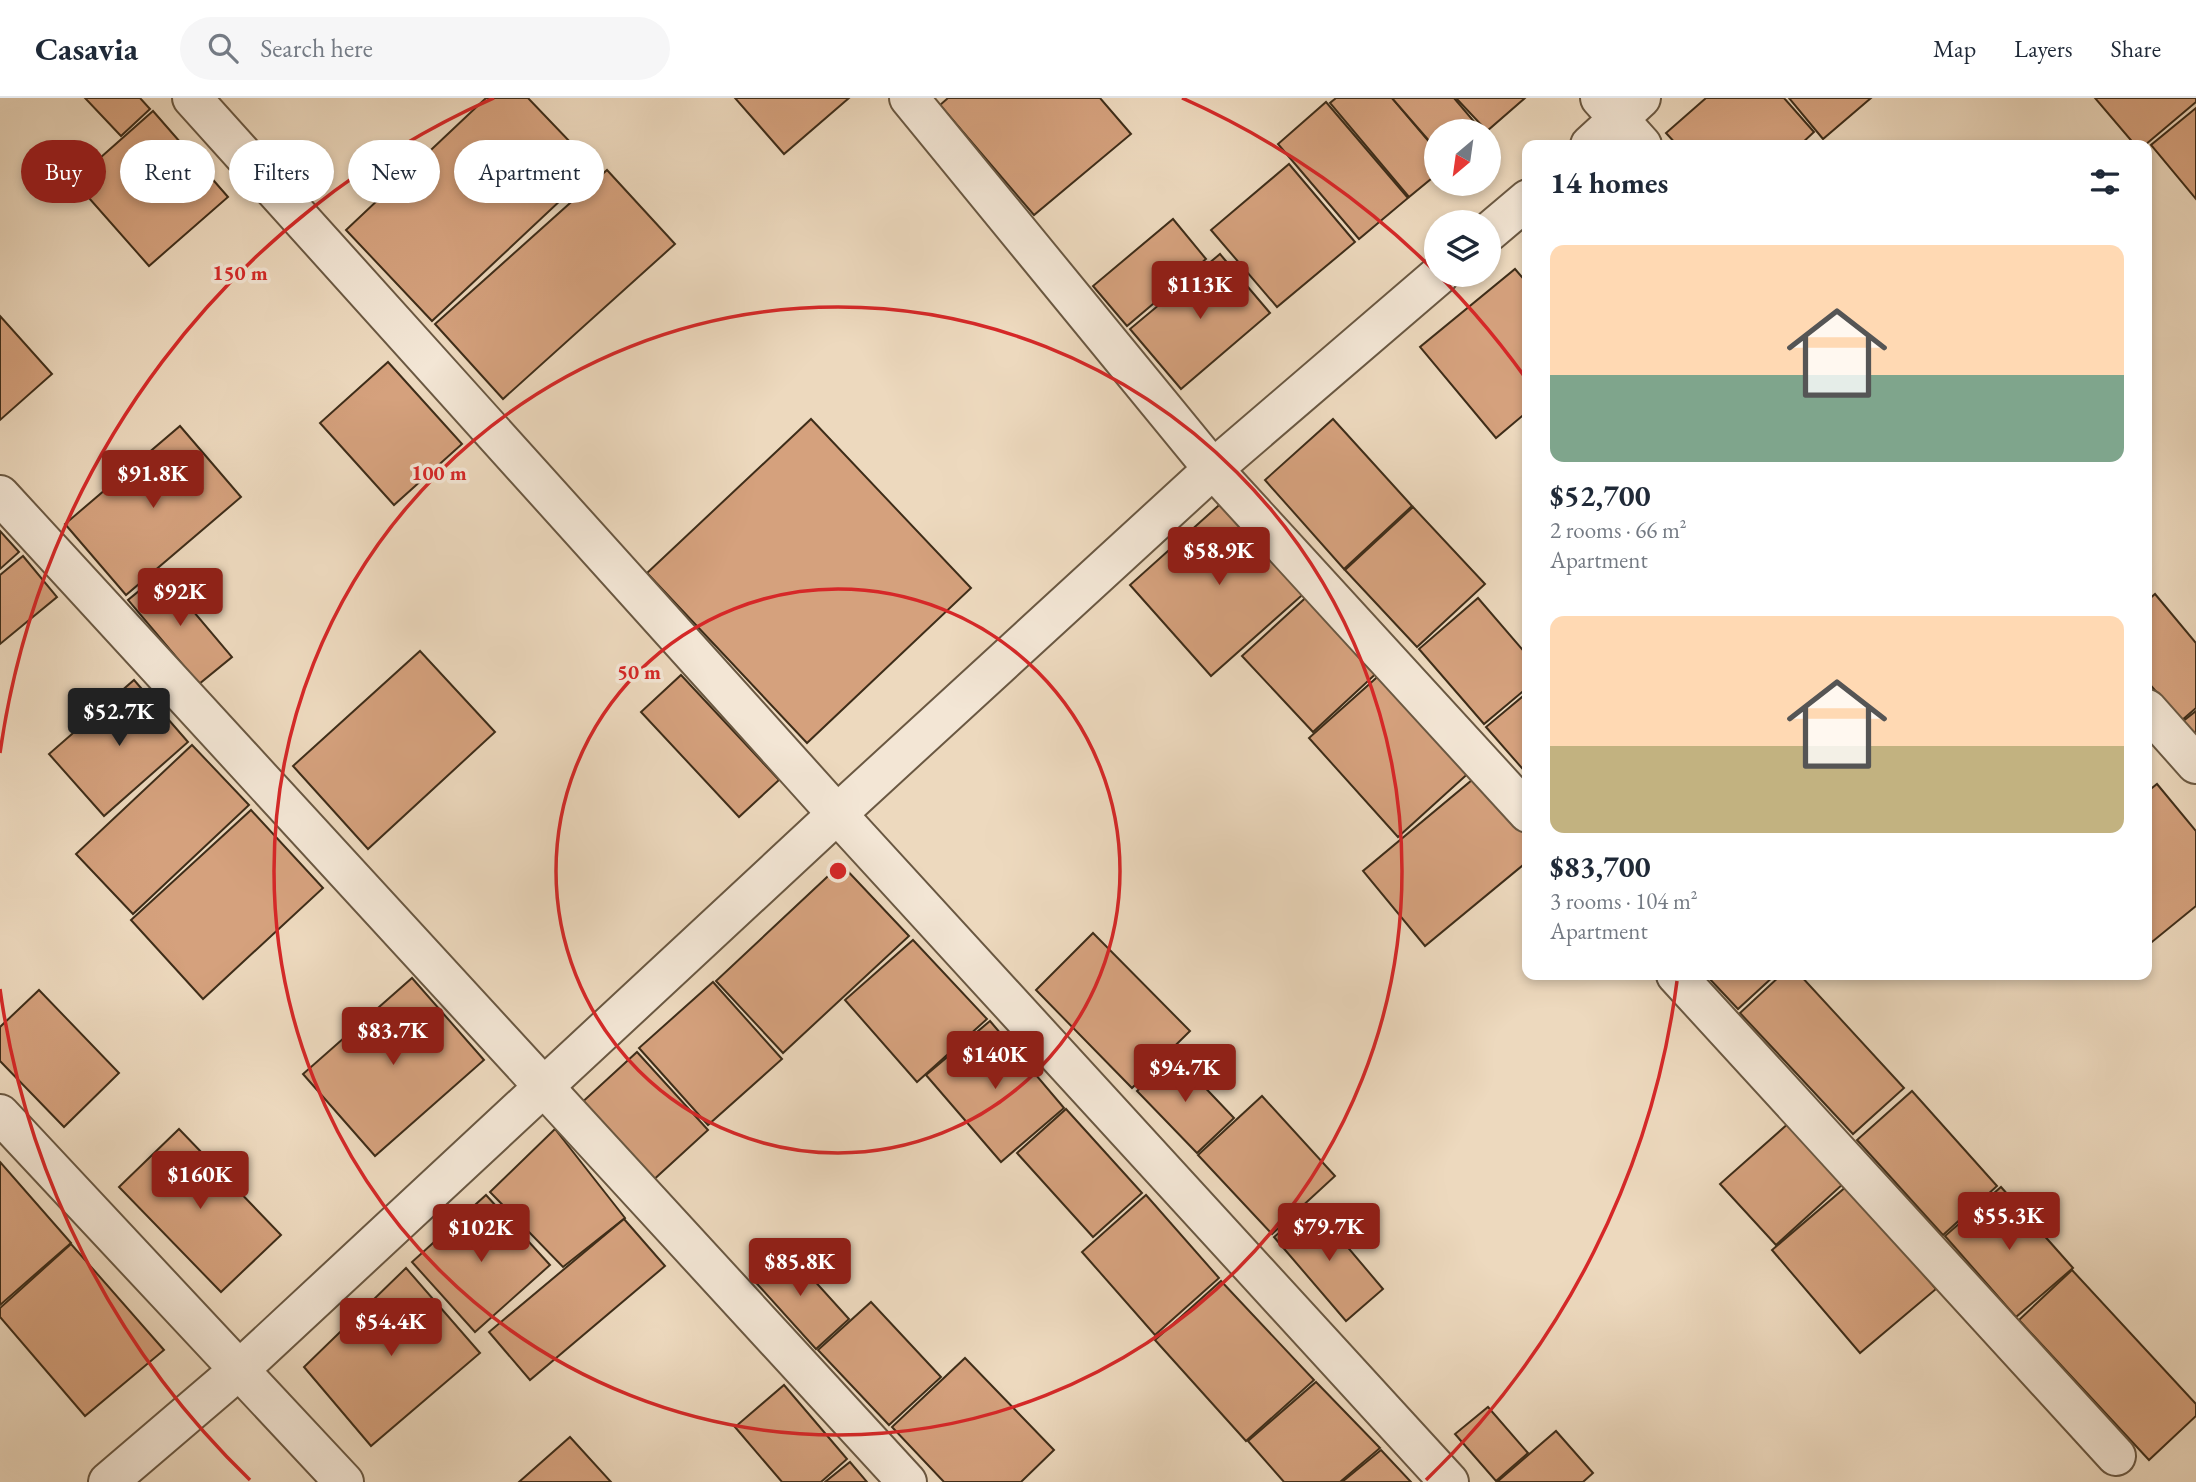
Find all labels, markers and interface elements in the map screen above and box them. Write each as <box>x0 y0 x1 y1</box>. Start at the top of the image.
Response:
search box <box>180 17 670 80</box>
text: Casavia <box>35 27 138 70</box>
icon: search <box>204 29 242 67</box>
text: Search here <box>260 31 373 65</box>
text: Map <box>1933 33 1976 64</box>
text: Layers <box>2014 33 2073 64</box>
text: Share <box>2111 33 2161 64</box>
north arrow <box>1424 119 1502 196</box>
map controls <box>1424 119 1501 287</box>
chip: Buy <box>21 140 106 203</box>
chip: Rent <box>120 140 215 203</box>
chip: Filters <box>229 140 334 203</box>
chip: New <box>348 140 440 203</box>
chip: Apartment <box>454 140 604 203</box>
text: 14 homes <box>1550 163 1668 202</box>
icon: filters <box>2086 163 2124 201</box>
button: layers <box>1424 210 1501 287</box>
text: 150 m <box>212 259 268 286</box>
pin: $113K <box>1151 262 1249 321</box>
text: $113K <box>1168 269 1232 299</box>
icon: home <box>1774 290 1900 416</box>
pin: $91.8K <box>96 450 210 510</box>
text: $91.8K <box>118 458 188 488</box>
text: 100 m <box>411 459 467 486</box>
text: $52,700 <box>1550 476 1651 515</box>
text: 2 rooms · 66 m² <box>1550 515 1687 545</box>
pin: $58.9K <box>1162 528 1276 587</box>
text: $58.9K <box>1184 535 1254 565</box>
text: Apartment <box>1550 545 1648 575</box>
pin: $92K <box>139 568 221 628</box>
text: $92K <box>154 576 206 606</box>
text: 50 m <box>617 658 661 685</box>
icon: home <box>1774 661 1900 787</box>
pin: $52.7K <box>62 688 176 748</box>
text: $52.7K <box>84 696 154 726</box>
text: $83,700 <box>1550 847 1651 886</box>
centre of rings <box>826 859 850 883</box>
text: 3 rooms · 104 m² <box>1550 886 1698 916</box>
text: Apartment <box>1550 916 1648 946</box>
pin: $83.7K <box>336 1007 450 1067</box>
text: $83.7K <box>358 1015 428 1045</box>
pin: $140K <box>946 1032 1044 1091</box>
text: $140K <box>963 1039 1027 1069</box>
pin: $94.7K <box>1128 1044 1242 1104</box>
text: $94.7K <box>1150 1052 1220 1082</box>
pin: $160K <box>151 1152 249 1211</box>
text: $160K <box>168 1159 232 1189</box>
pin: $55.3K <box>1952 1192 2066 1252</box>
text: $55.3K <box>1974 1200 2044 1230</box>
pin: $102K <box>432 1204 530 1264</box>
pin: $79.7K <box>1272 1204 1386 1263</box>
text: $79.7K <box>1294 1211 1364 1241</box>
text: $102K <box>449 1212 513 1242</box>
pin: $85.8K <box>743 1238 857 1298</box>
text: $85.8K <box>765 1246 835 1276</box>
pin: $54.4K <box>334 1298 448 1358</box>
text: $54.4K <box>356 1306 426 1336</box>

